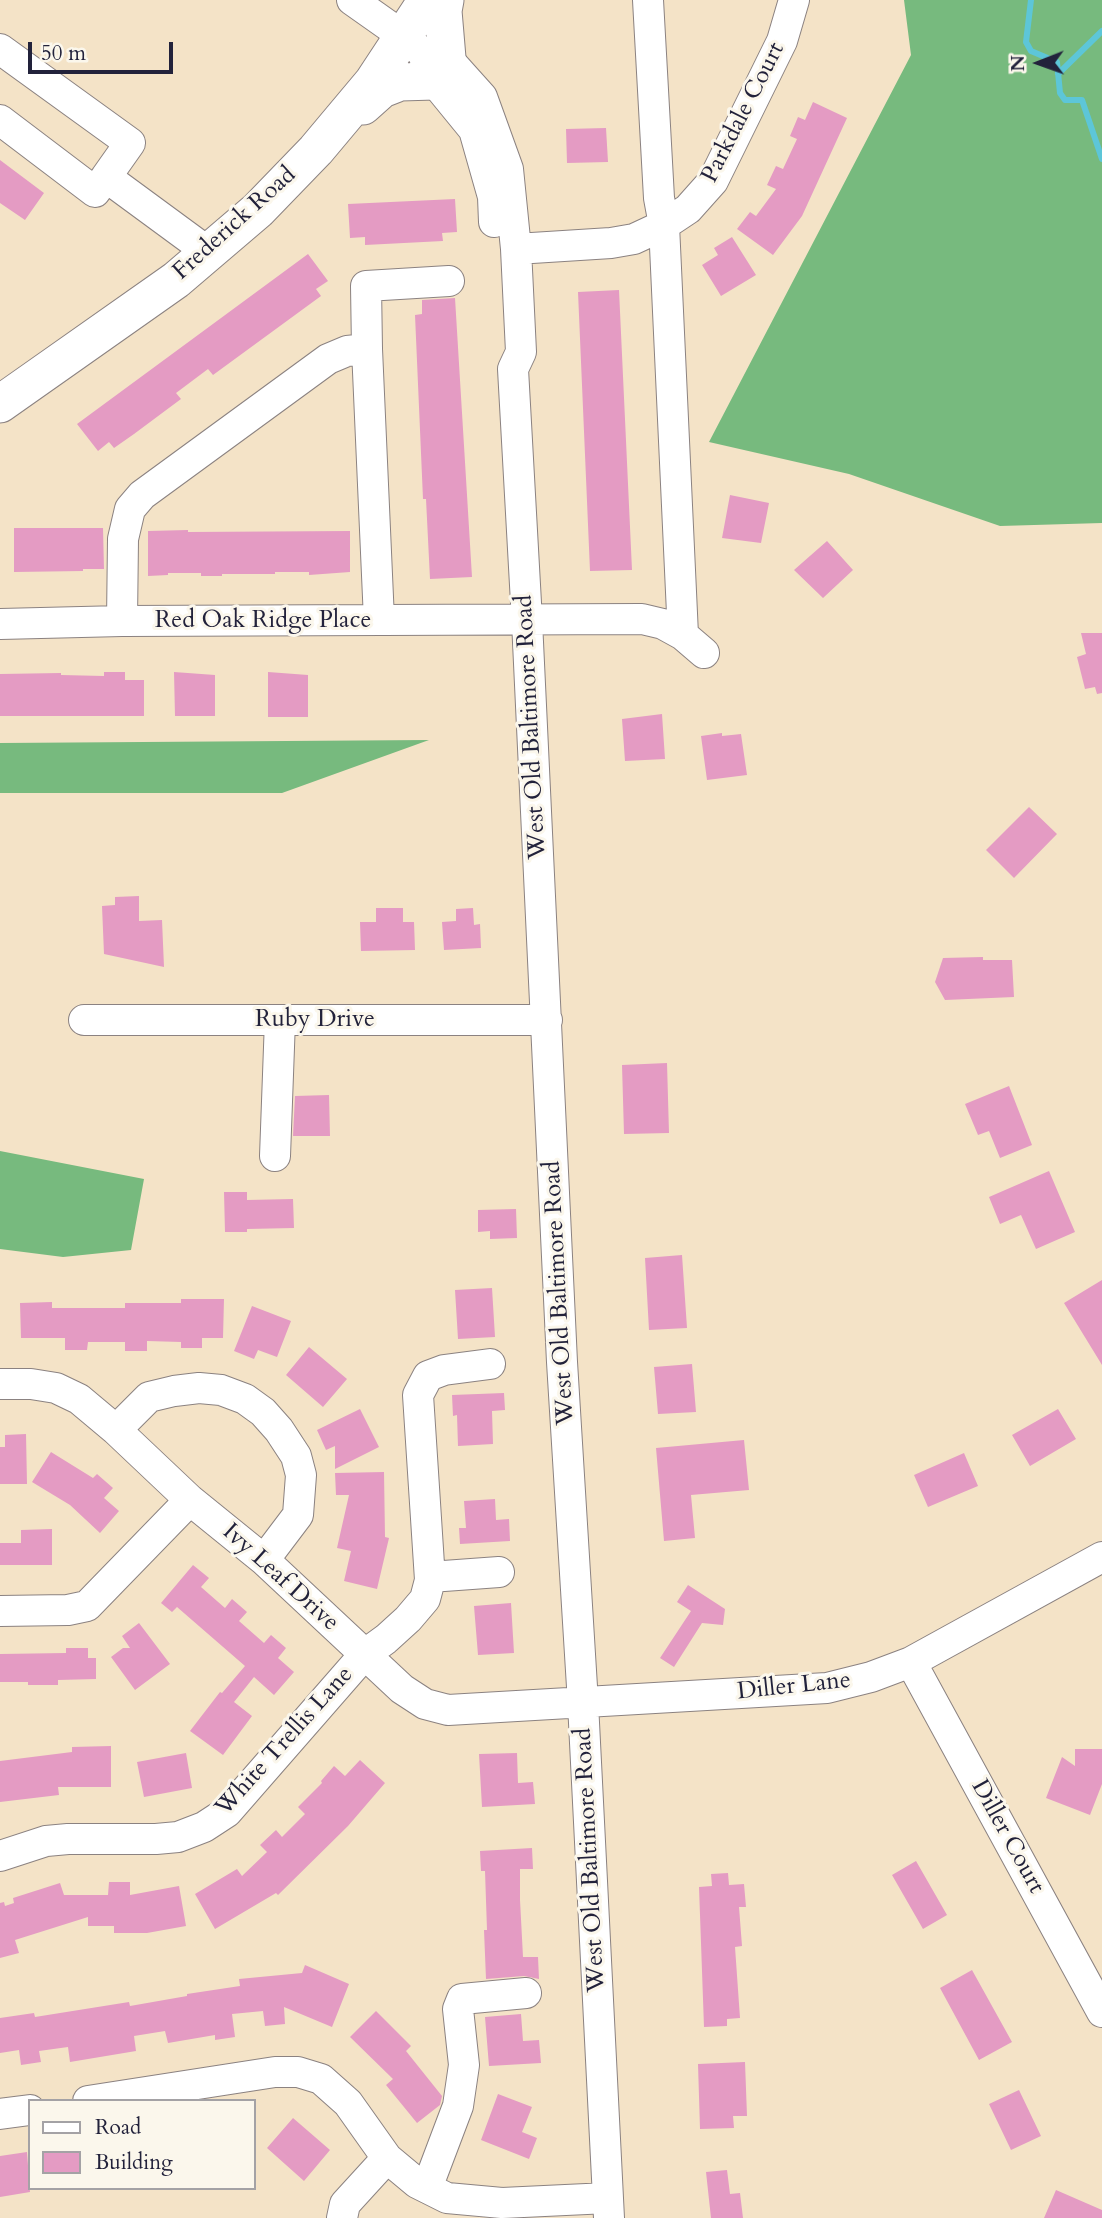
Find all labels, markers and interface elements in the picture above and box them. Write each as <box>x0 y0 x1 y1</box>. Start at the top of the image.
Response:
scale bar <box>32 28 177 72</box>
north arrow <box>1004 28 1074 98</box>
street label: Parkdale Court <box>696 38 792 188</box>
text: 50 m <box>41 39 86 68</box>
text: N <box>1005 55 1031 72</box>
street label: Frederick Road <box>168 161 302 287</box>
street label: West Old Baltimore Road <box>511 594 553 860</box>
street label: Red Oak Ridge Place <box>155 607 371 635</box>
street label: Ruby Drive <box>255 1006 375 1034</box>
street label: West Old Baltimore Road <box>539 1160 581 1426</box>
street label: Ivy Leaf Drive <box>216 1518 344 1638</box>
street label: White Trellis Lane <box>210 1661 360 1823</box>
street label: Diller Lane <box>736 1667 852 1707</box>
street label: West Old Baltimore Road <box>570 1727 612 1993</box>
street label: Diller Court <box>964 1775 1050 1899</box>
legend <box>28 2099 256 2190</box>
text: Road <box>95 2113 141 2142</box>
text: Building <box>95 2148 173 2177</box>

